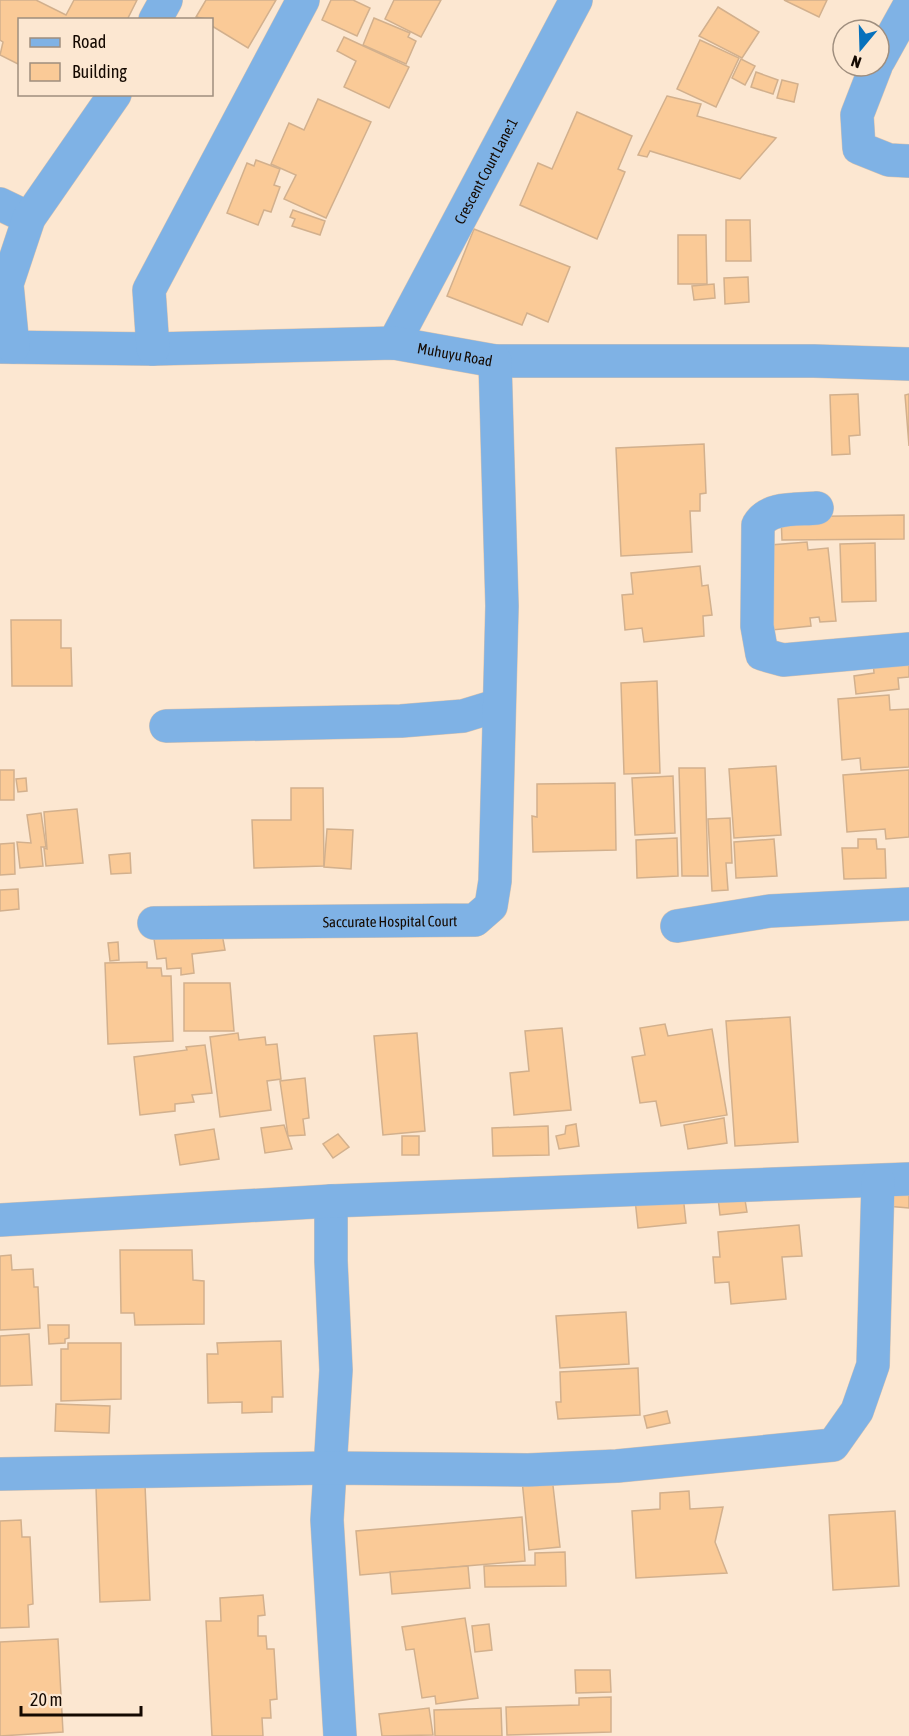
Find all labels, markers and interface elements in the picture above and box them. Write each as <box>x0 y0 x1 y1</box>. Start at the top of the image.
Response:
legend <box>18 18 213 96</box>
north arrow <box>831 18 891 78</box>
text: Road <box>72 31 106 52</box>
text: N <box>849 52 864 72</box>
text: Building <box>72 61 127 82</box>
street label: Crescent Court Lane:1 <box>450 115 521 227</box>
street label: Muhuyu Road <box>416 339 494 369</box>
street label: Saccurate Hospital Court <box>323 912 457 930</box>
scale bar <box>21 1679 141 1717</box>
text: 20 m <box>30 1689 62 1710</box>

